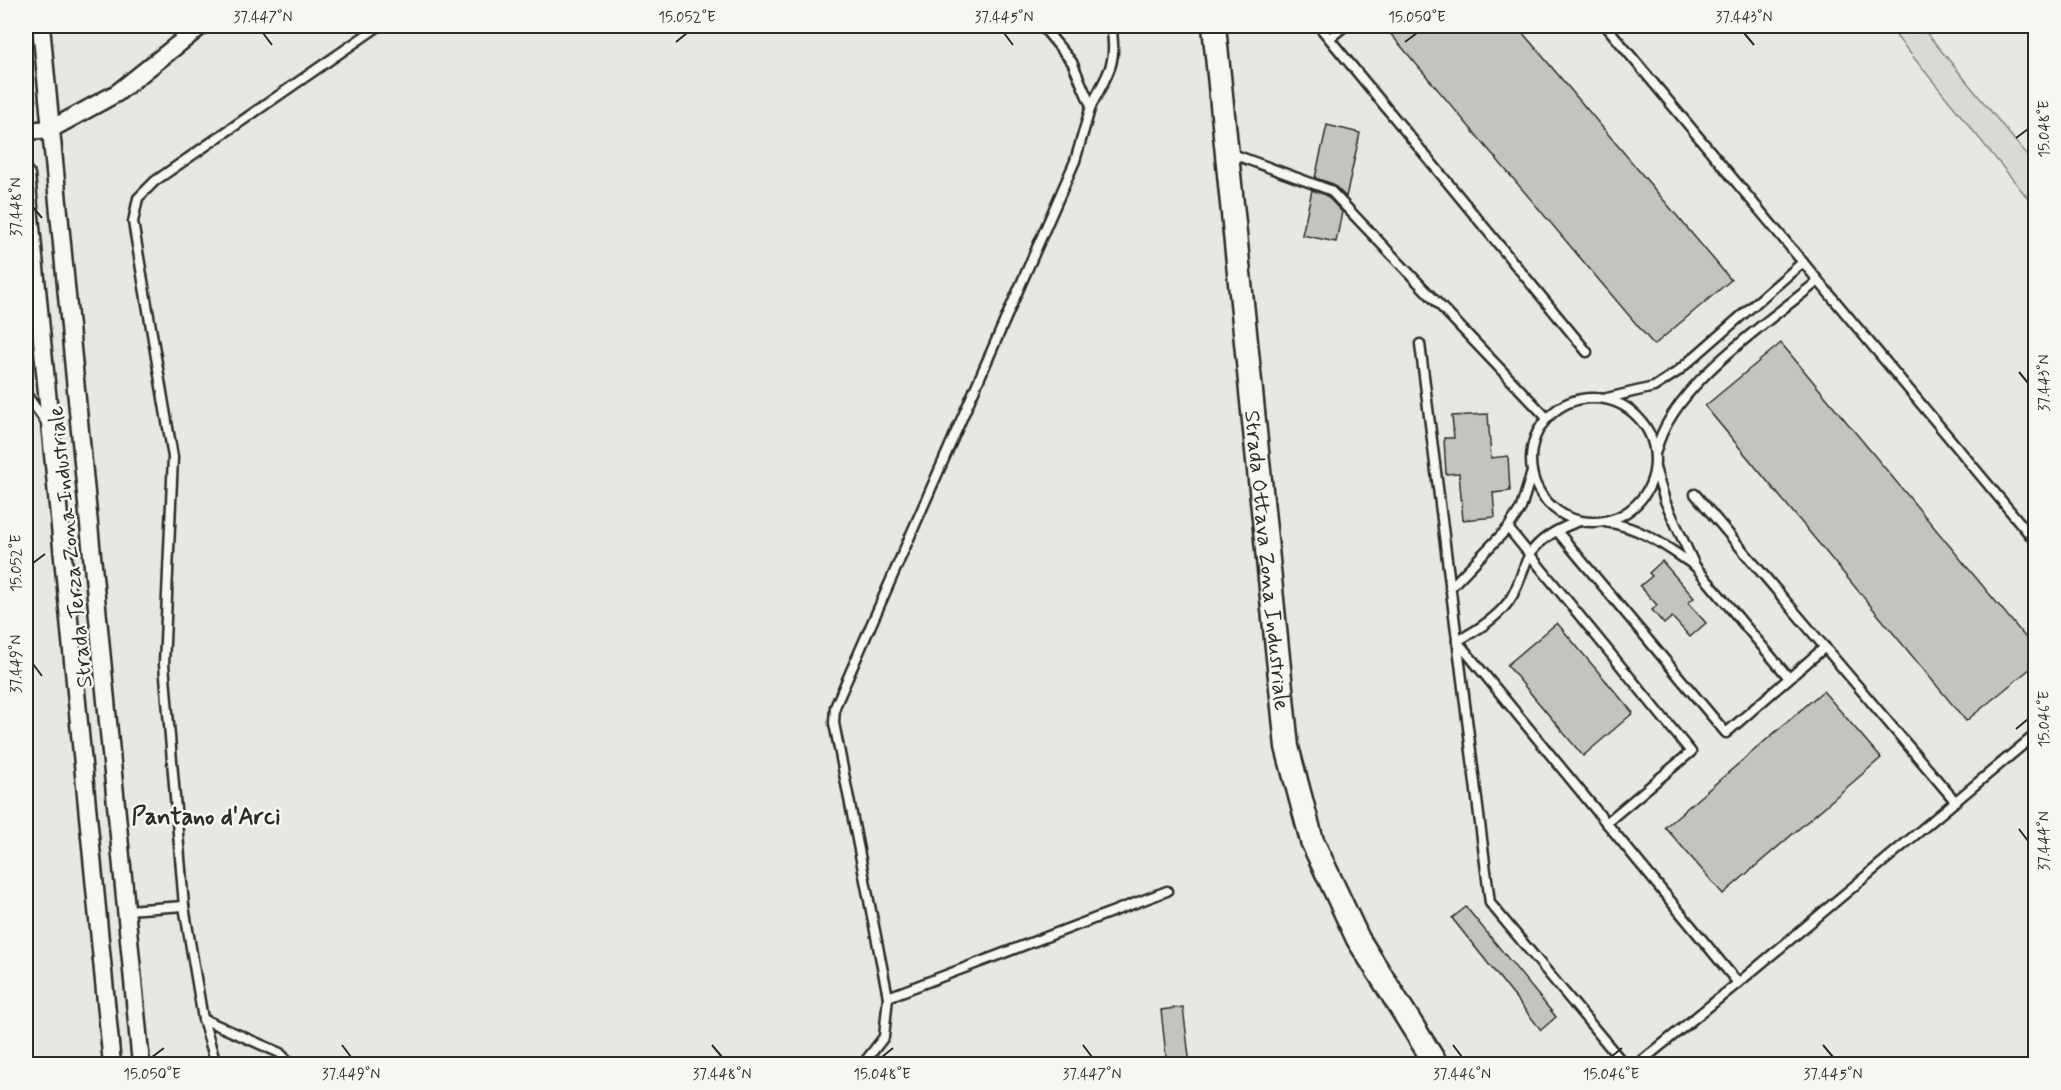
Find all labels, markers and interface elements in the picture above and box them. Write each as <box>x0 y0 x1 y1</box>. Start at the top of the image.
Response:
text: 37.447°N <box>233 8 293 28</box>
text: 15.052°E <box>658 8 716 28</box>
text: 37.445°N <box>974 8 1034 28</box>
text: 15.050°E <box>1388 8 1446 28</box>
text: 37.443°N <box>1716 8 1772 28</box>
text: 15.048°E <box>2035 100 2055 158</box>
text: 37.448°N <box>7 178 27 236</box>
text: 37.443°N <box>2035 355 2055 411</box>
street label: Strada Terza Zona Industriale <box>42 404 100 689</box>
street label: Strada Ottava Zona Industriale <box>1237 409 1295 712</box>
text: 15.052°E <box>7 534 27 592</box>
text: 37.449°N <box>7 635 27 693</box>
text: 15.046°E <box>2035 690 2055 747</box>
district label: Pantano d'Arci <box>131 802 281 833</box>
text: 37.444°N <box>2035 811 2055 871</box>
text: 15.050°E <box>123 1065 181 1085</box>
text: 37.449°N <box>322 1065 380 1085</box>
text: 37.448°N <box>693 1065 751 1085</box>
text: 15.048°E <box>853 1065 911 1085</box>
text: 37.447°N <box>1062 1065 1122 1085</box>
text: 37.446°N <box>1433 1065 1491 1085</box>
text: 15.046°E <box>1583 1065 1640 1085</box>
text: 37.445°N <box>1803 1065 1863 1085</box>

